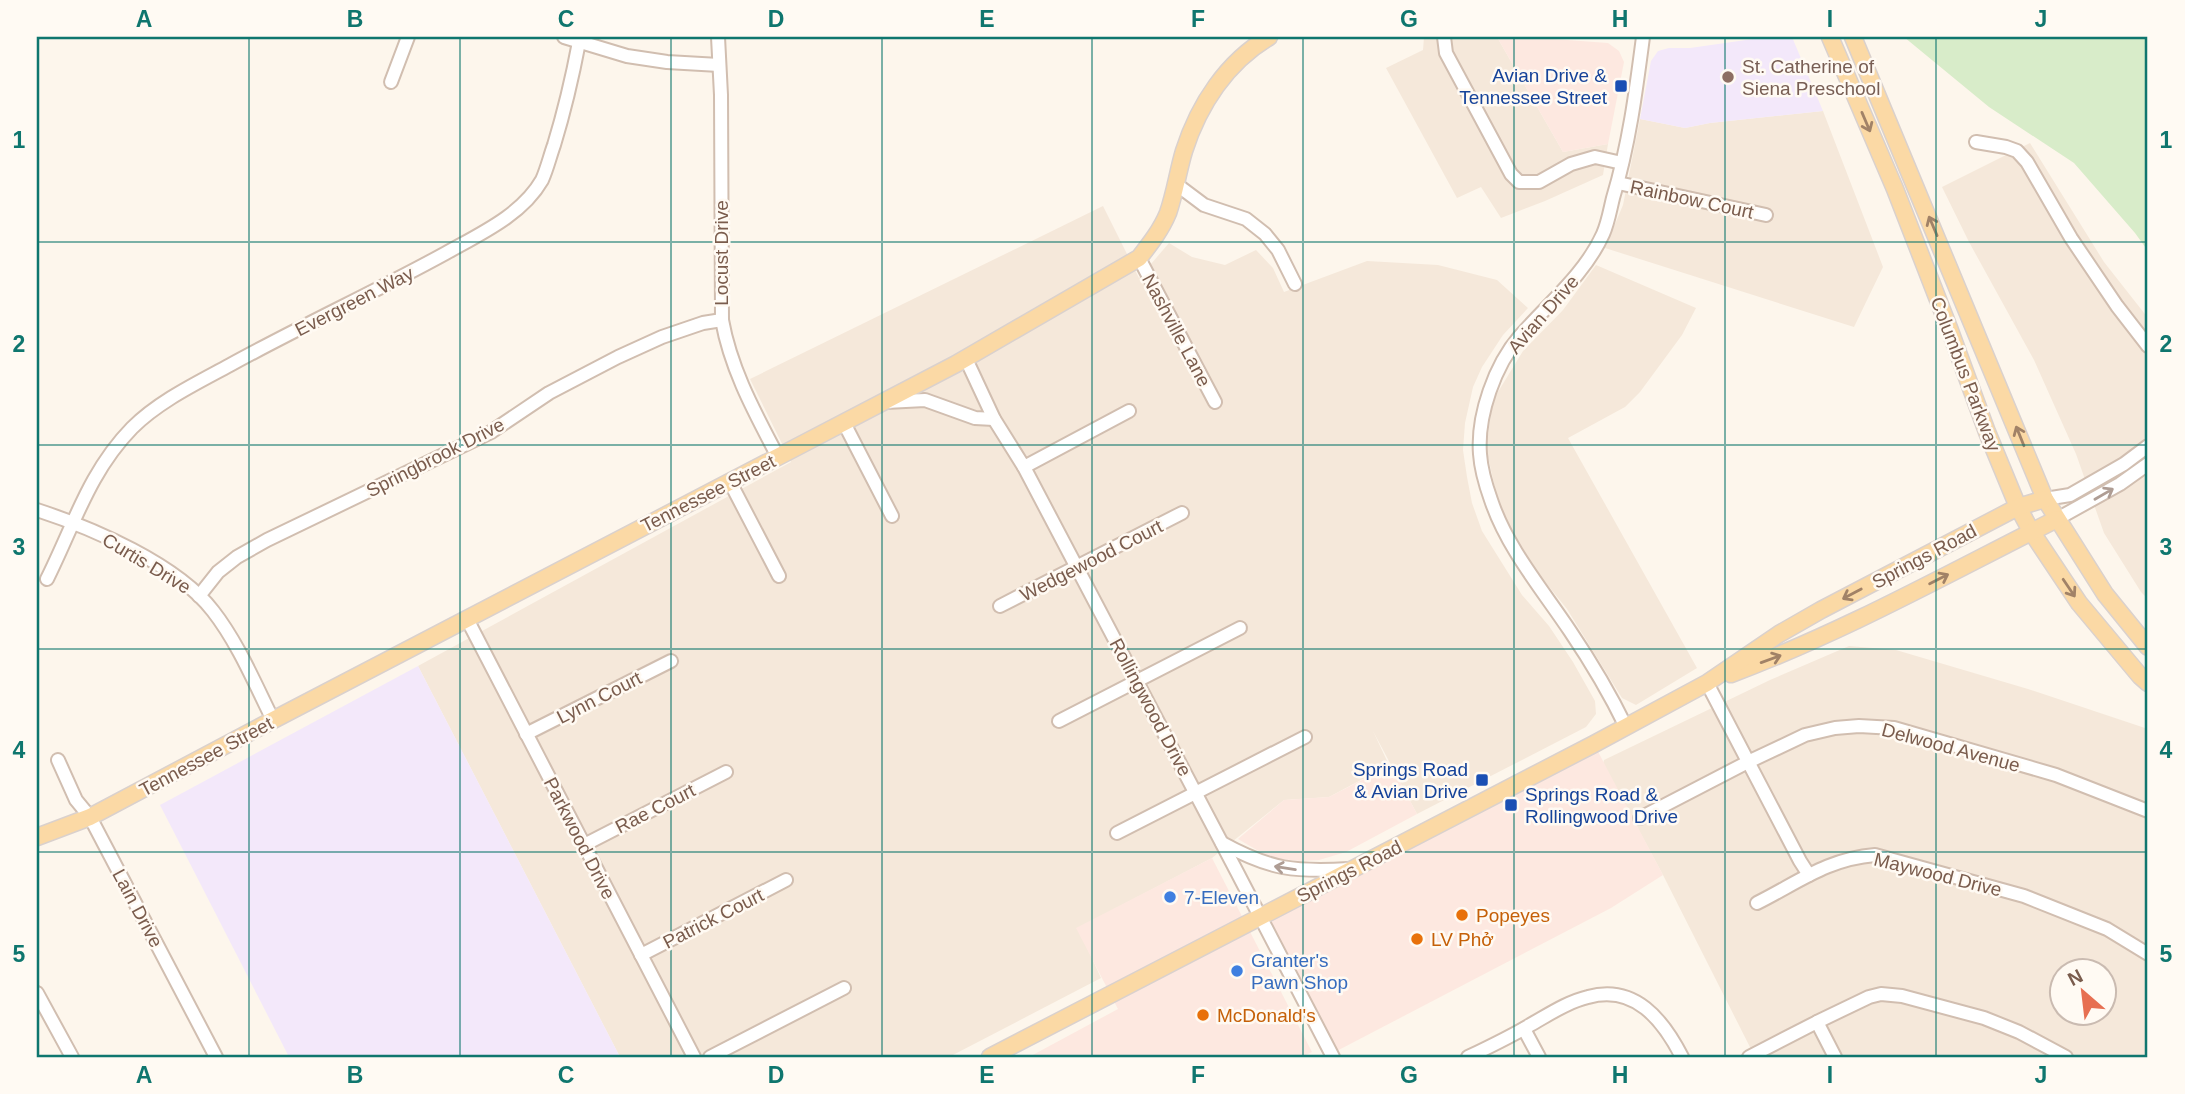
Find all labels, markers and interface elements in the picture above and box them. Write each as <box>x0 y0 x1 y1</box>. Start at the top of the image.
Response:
text: A <box>136 6 152 32</box>
text: B <box>347 6 363 32</box>
text: C <box>558 6 574 32</box>
text: D <box>768 6 784 32</box>
text: E <box>979 6 995 32</box>
text: F <box>1191 6 1205 32</box>
text: G <box>1400 6 1418 32</box>
text: H <box>1612 6 1628 32</box>
text: I <box>1827 6 1833 32</box>
text: J <box>2035 6 2047 32</box>
place label: St. Catherine of Siena Preschool <box>1742 56 1880 99</box>
place label: Avian Drive & Tennessee Street <box>1459 65 1608 108</box>
marker: St. Catherine of Siena Preschool <box>1720 69 1736 85</box>
marker: Avian Drive & Tennessee Street <box>1613 78 1629 94</box>
one-way arrow <box>1860 111 1873 132</box>
text: 1 <box>13 127 26 153</box>
text: 1 <box>2160 127 2173 153</box>
street label: Rainbow Court <box>1628 176 1756 223</box>
street label: Locust Drive <box>711 200 732 306</box>
one-way arrow <box>1925 215 1938 237</box>
street label: Evergreen Way <box>291 262 417 340</box>
street label: Nashville Lane <box>1138 270 1215 390</box>
street label: Avian Drive <box>1504 271 1583 358</box>
street label: Columbus Parkway <box>1926 294 2005 455</box>
text: 2 <box>13 331 25 357</box>
text: 2 <box>2160 331 2172 357</box>
street label: Springbrook Drive <box>363 414 508 501</box>
one-way arrow <box>2012 425 2025 447</box>
street label: Tennessee Street <box>638 450 780 536</box>
one-way arrow <box>2093 486 2113 500</box>
street label: Wedgewood Court <box>1017 515 1167 605</box>
street label: Springs Road <box>1868 520 1980 593</box>
street label: Curtis Drive <box>99 529 195 598</box>
text: 3 <box>13 534 25 560</box>
text: 3 <box>2160 534 2172 560</box>
one-way arrow <box>1928 571 1949 585</box>
one-way arrow <box>2062 578 2076 597</box>
one-way arrow <box>1843 587 1863 601</box>
street label: Rollingwood Drive <box>1105 635 1196 780</box>
one-way arrow <box>1760 652 1782 665</box>
street label: Lynn Court <box>553 667 646 728</box>
street label: Tennessee Street <box>136 712 277 800</box>
street label: Delwood Avenue <box>1879 719 2022 776</box>
text: 4 <box>13 737 26 763</box>
text: 4 <box>2160 737 2173 763</box>
place label: Springs Road & Avian Drive <box>1353 759 1468 802</box>
marker: Springs Road & Avian Drive <box>1474 772 1490 788</box>
street label: Parkwood Drive <box>540 774 619 903</box>
street label: Rae Court <box>612 779 699 837</box>
place label: Springs Road & Rollingwood Drive <box>1525 784 1678 827</box>
marker: Springs Road & Rollingwood Drive <box>1503 797 1519 813</box>
street label: Springs Road <box>1293 836 1405 907</box>
street label: Maywood Drive <box>1872 848 2004 901</box>
one-way arrow <box>1274 861 1297 874</box>
street label: Lain Drive <box>108 866 167 951</box>
street label: Patrick Court <box>660 884 768 953</box>
place label: 7-Eleven <box>1184 887 1259 908</box>
marker: 7-Eleven <box>1162 889 1178 905</box>
place label: Popeyes <box>1476 905 1550 926</box>
marker: Popeyes <box>1454 907 1470 923</box>
place label: LV Phở <box>1431 929 1494 950</box>
marker: LV Phở <box>1409 931 1425 947</box>
text: 5 <box>13 941 26 967</box>
text: 5 <box>2160 941 2173 967</box>
place label: Granter's Pawn Shop <box>1251 950 1348 993</box>
north arrow <box>2048 958 2118 1028</box>
marker: Granter's Pawn Shop <box>1229 963 1245 979</box>
text: N <box>2064 965 2086 990</box>
place label: McDonald's <box>1217 1005 1316 1026</box>
marker: McDonald's <box>1195 1007 1211 1023</box>
text: A <box>136 1062 152 1088</box>
text: B <box>347 1062 363 1088</box>
text: C <box>558 1062 574 1088</box>
text: D <box>768 1062 784 1088</box>
text: E <box>979 1062 995 1088</box>
text: F <box>1191 1062 1205 1088</box>
text: G <box>1400 1062 1418 1088</box>
text: H <box>1612 1062 1628 1088</box>
text: I <box>1827 1062 1833 1088</box>
text: J <box>2035 1062 2047 1088</box>

